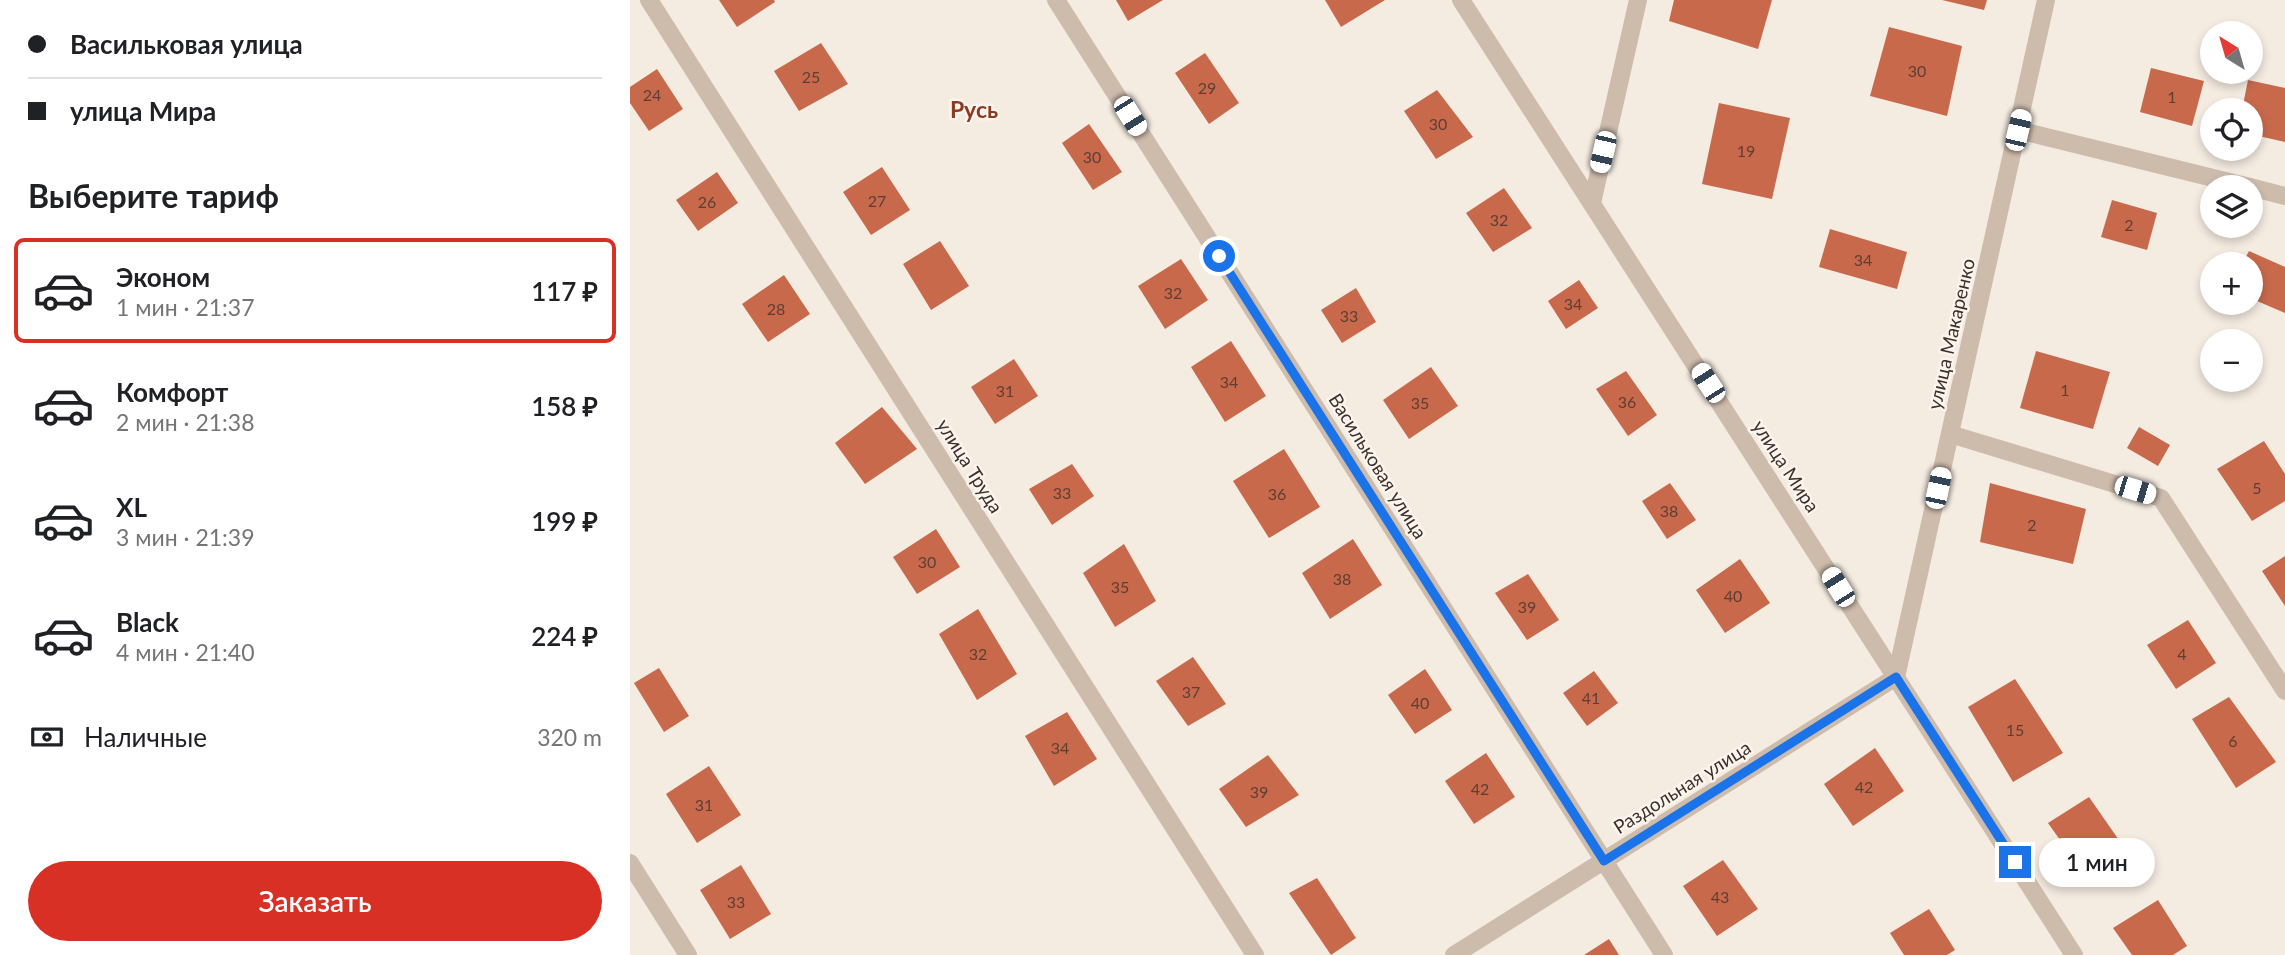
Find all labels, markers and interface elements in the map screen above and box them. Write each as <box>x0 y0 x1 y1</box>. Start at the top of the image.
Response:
north arrow <box>2200 21 2263 84</box>
map controls <box>2200 21 2263 392</box>
text: Васильковая улица <box>70 28 303 60</box>
house number: 30 <box>1908 61 1926 80</box>
house number: 25 <box>802 67 820 86</box>
house number: 29 <box>1198 78 1216 97</box>
house number: 24 <box>643 85 661 104</box>
house number: 1 <box>2167 87 2177 106</box>
car <box>1110 93 1151 139</box>
text: улица Мира <box>70 95 216 127</box>
district label: Русь <box>950 95 998 123</box>
button: locate <box>2200 98 2263 161</box>
car <box>2004 107 2033 153</box>
house number: 30 <box>1429 114 1447 133</box>
car <box>1589 129 1618 175</box>
house number: 19 <box>1737 141 1755 160</box>
house number: 30 <box>1083 147 1101 166</box>
button: layers <box>2200 175 2263 238</box>
text: Выберите тариф <box>28 176 279 215</box>
house number: 27 <box>868 191 886 210</box>
house number: 26 <box>698 192 716 211</box>
house number: 32 <box>1490 210 1508 229</box>
house number: 2 <box>2124 215 2134 234</box>
route start <box>1203 240 1235 272</box>
house number: 34 <box>1854 250 1872 269</box>
button: + <box>2200 252 2263 315</box>
street label: улица Макаренко <box>1922 256 1979 412</box>
icon: car <box>32 259 95 322</box>
text: Эконом <box>116 261 210 293</box>
text: 117 ₽ <box>531 275 598 307</box>
house number: 32 <box>1164 283 1182 302</box>
text: 1 мин · 21:37 <box>116 293 255 321</box>
house number: 34 <box>1564 294 1582 313</box>
house number: 28 <box>767 299 785 318</box>
house number: 33 <box>1340 306 1358 325</box>
button: − <box>2200 329 2263 392</box>
car <box>1688 360 1729 406</box>
house number: 34 <box>1220 372 1238 391</box>
icon: car <box>32 374 95 437</box>
text: Комфорт <box>116 376 228 408</box>
house number: 1 <box>2060 380 2070 399</box>
house number: 31 <box>996 381 1014 400</box>
street label: Васильковая улица <box>1324 389 1432 543</box>
text: 158 ₽ <box>531 390 598 422</box>
house number: 36 <box>1618 392 1636 411</box>
house number: 35 <box>1411 393 1429 412</box>
text: 2 мин · 21:38 <box>116 408 255 436</box>
street label: улица Труда <box>932 415 1008 517</box>
street label: улица Мира <box>1748 415 1825 516</box>
car <box>1924 465 1953 511</box>
car <box>2112 474 2159 506</box>
house number: 5 <box>2252 478 2262 497</box>
house number: 33 <box>1053 483 1071 502</box>
house number: 36 <box>1268 484 1286 503</box>
icon: car <box>32 489 95 552</box>
text: XL <box>116 491 147 523</box>
house number: 38 <box>1660 501 1678 520</box>
text: 199 ₽ <box>531 505 598 537</box>
house number: 2 <box>2027 515 2037 534</box>
text: 3 мин · 21:39 <box>116 523 255 551</box>
house number: 30 <box>918 552 936 571</box>
car <box>1818 564 1859 610</box>
house number: 38 <box>1333 569 1351 588</box>
house number: 35 <box>1111 577 1129 596</box>
house number: 40 <box>1724 586 1742 605</box>
house number: 39 <box>1518 597 1536 616</box>
icon: car <box>32 604 95 667</box>
text: Black <box>116 606 179 638</box>
text: 224 ₽ <box>531 620 598 652</box>
text: 4 мин · 21:40 <box>116 638 255 666</box>
house number: 32 <box>969 644 987 663</box>
house number: 4 <box>2177 644 2187 663</box>
house number: 37 <box>1182 682 1200 701</box>
house number: 41 <box>1582 688 1600 707</box>
house number: 40 <box>1411 693 1429 712</box>
icon: cash <box>28 718 66 756</box>
house number: 15 <box>2006 720 2024 739</box>
text: Наличные <box>84 721 207 753</box>
text: 320 m <box>537 723 602 751</box>
house number: 6 <box>2228 731 2238 750</box>
street label: Раздольная улица <box>1609 735 1755 838</box>
house number: 34 <box>1051 738 1069 757</box>
house number: 42 <box>1855 777 1873 796</box>
house number: 42 <box>1471 779 1489 798</box>
house number: 39 <box>1250 782 1268 801</box>
house number: 31 <box>695 795 713 814</box>
callout: 1 мин <box>2040 838 2155 886</box>
route end <box>1999 846 2031 878</box>
text: 1 мин <box>2066 848 2128 876</box>
button: Заказать <box>28 861 602 941</box>
house number: 43 <box>1711 887 1729 906</box>
house number: 33 <box>727 892 745 911</box>

